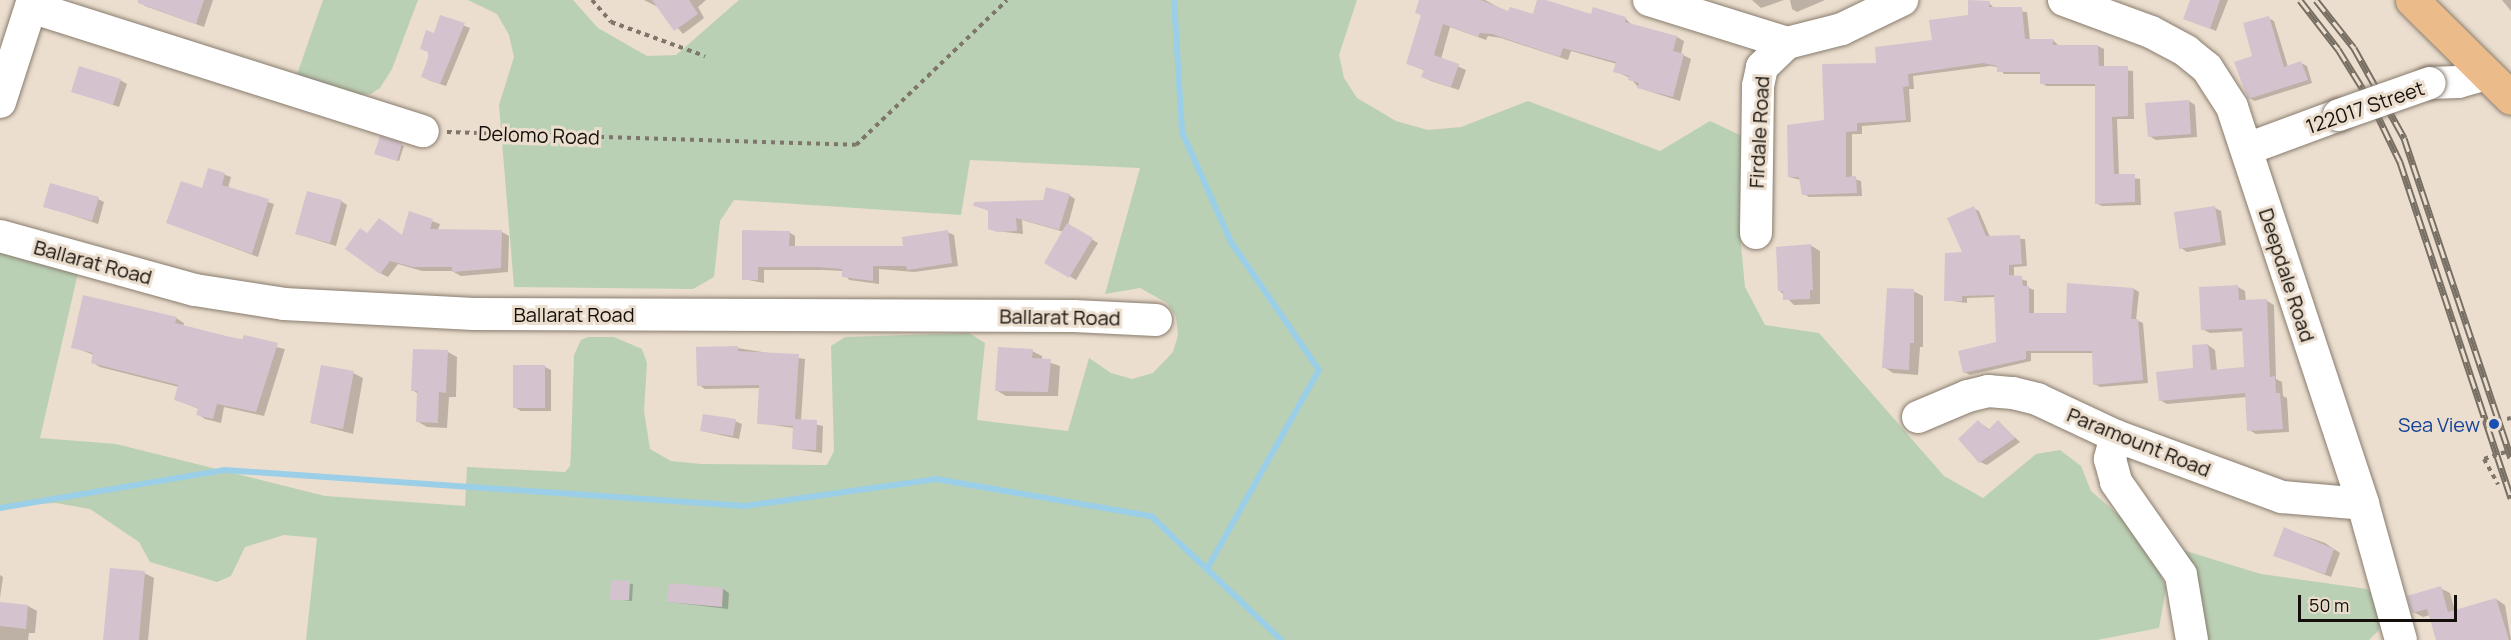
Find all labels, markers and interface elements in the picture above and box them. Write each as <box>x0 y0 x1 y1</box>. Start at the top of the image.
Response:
street label: Firdale Road <box>1744 75 1774 189</box>
street label: 122017 Street <box>2303 76 2427 138</box>
street label: Delomo Road <box>478 121 600 149</box>
street label: Deepdale Road <box>2254 205 2320 345</box>
street label: Ballarat Road <box>31 235 155 289</box>
street label: Ballarat Road <box>513 302 635 326</box>
street label: Ballarat Road <box>999 304 1121 330</box>
street label: Paramount Road <box>2064 402 2214 482</box>
place label: Sea View <box>2398 412 2480 436</box>
marker: Sea View <box>2485 415 2503 433</box>
scale bar <box>2301 583 2460 621</box>
text: 50 m <box>2309 593 2349 617</box>

